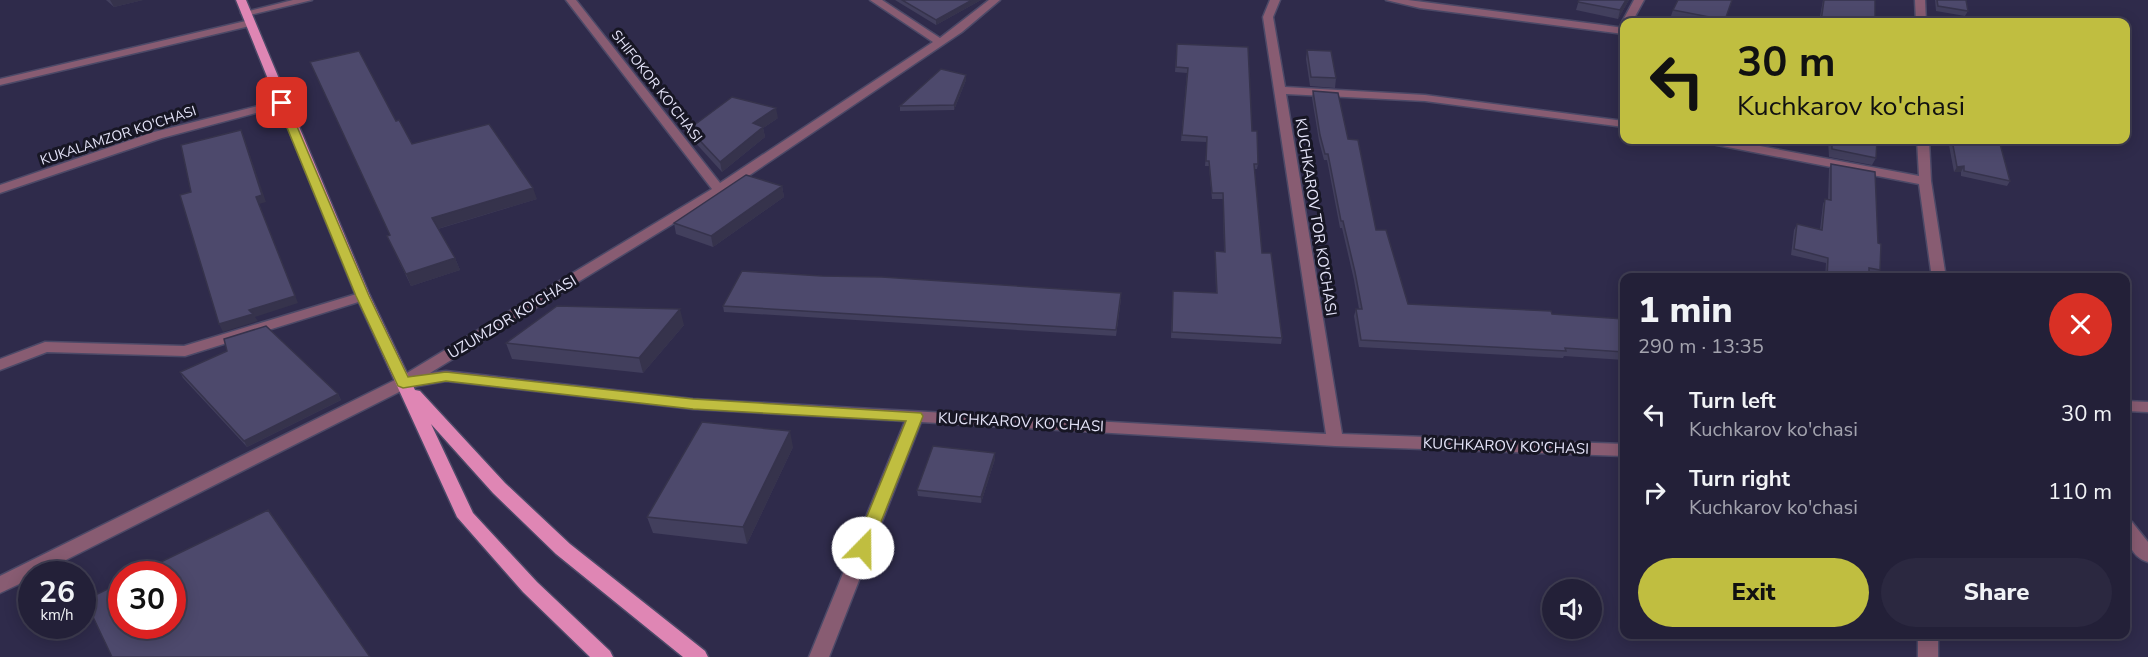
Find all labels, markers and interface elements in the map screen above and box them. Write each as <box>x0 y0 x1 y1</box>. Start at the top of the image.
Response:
street label: SHIFOKOR KO'CHASI <box>607 26 706 146</box>
text: 30 m <box>1737 34 1836 91</box>
icon: left <box>1638 42 1716 120</box>
pin <box>256 77 307 128</box>
icon: arrive <box>265 86 298 119</box>
text: Kuchkarov ko'chasi <box>1737 88 1965 125</box>
street label: KUKALAMZOR KO'CHASI <box>38 101 199 170</box>
street label: KUCHKAROV TOR KO'CHASI <box>1290 117 1342 317</box>
street label: UZUMZOR KO'CHASI <box>444 271 580 363</box>
text: 1 min <box>1638 286 1733 335</box>
button: close <box>2049 293 2112 356</box>
text: 290 m · 13:35 <box>1638 333 1764 360</box>
text: Turn left <box>1689 386 1776 416</box>
icon: left <box>1638 398 1671 431</box>
text: 30 m <box>2061 399 2112 429</box>
street label: KUCHKAROV KO'CHASI <box>938 408 1104 436</box>
text: Kuchkarov ko'chasi <box>1689 416 1858 443</box>
street label: KUCHKAROV KO'CHASI <box>1423 433 1589 459</box>
text: Turn right <box>1689 464 1790 494</box>
icon: right <box>1638 476 1671 509</box>
text: 110 m <box>2048 477 2112 507</box>
text: Kuchkarov ko'chasi <box>1689 494 1858 521</box>
position arrow <box>831 516 895 580</box>
button: Exit <box>1638 558 1869 627</box>
button: Share <box>1881 558 2112 627</box>
speed limit sign: 30 <box>108 561 186 639</box>
text: 26 <box>39 572 75 613</box>
map controls <box>1542 579 1602 639</box>
button: sound <box>1542 579 1602 639</box>
text: km/h <box>40 605 74 625</box>

